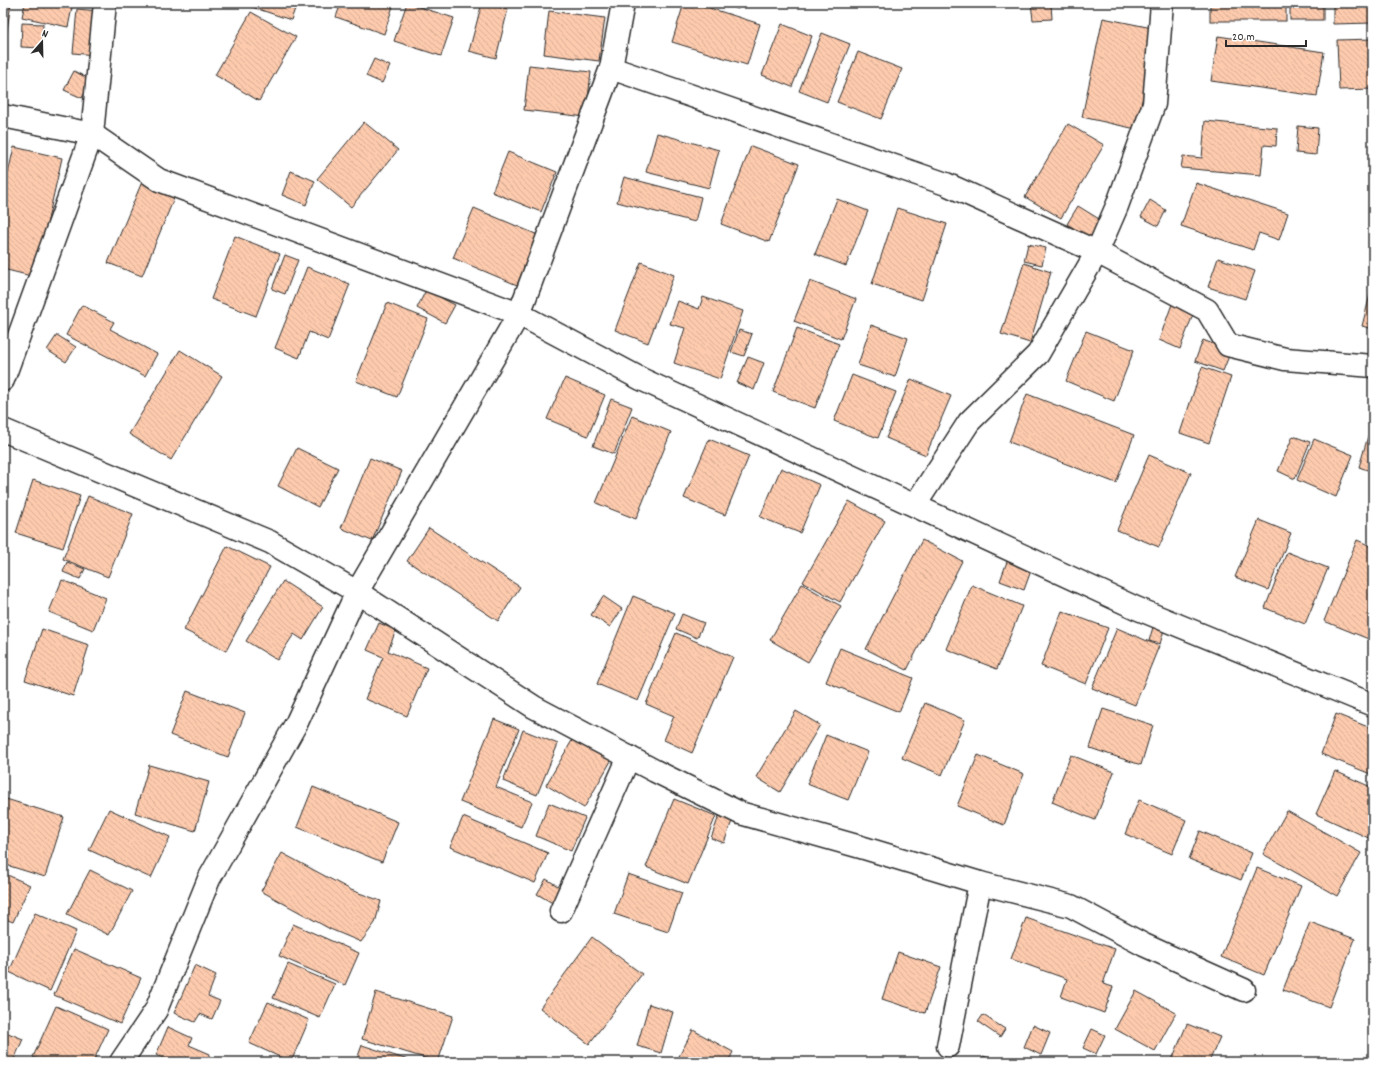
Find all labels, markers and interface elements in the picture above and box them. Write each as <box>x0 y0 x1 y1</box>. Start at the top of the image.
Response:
north arrow <box>22 22 62 62</box>
scale bar <box>1226 22 1306 48</box>
text: N <box>39 26 51 43</box>
text: 20 m <box>1232 29 1255 46</box>

